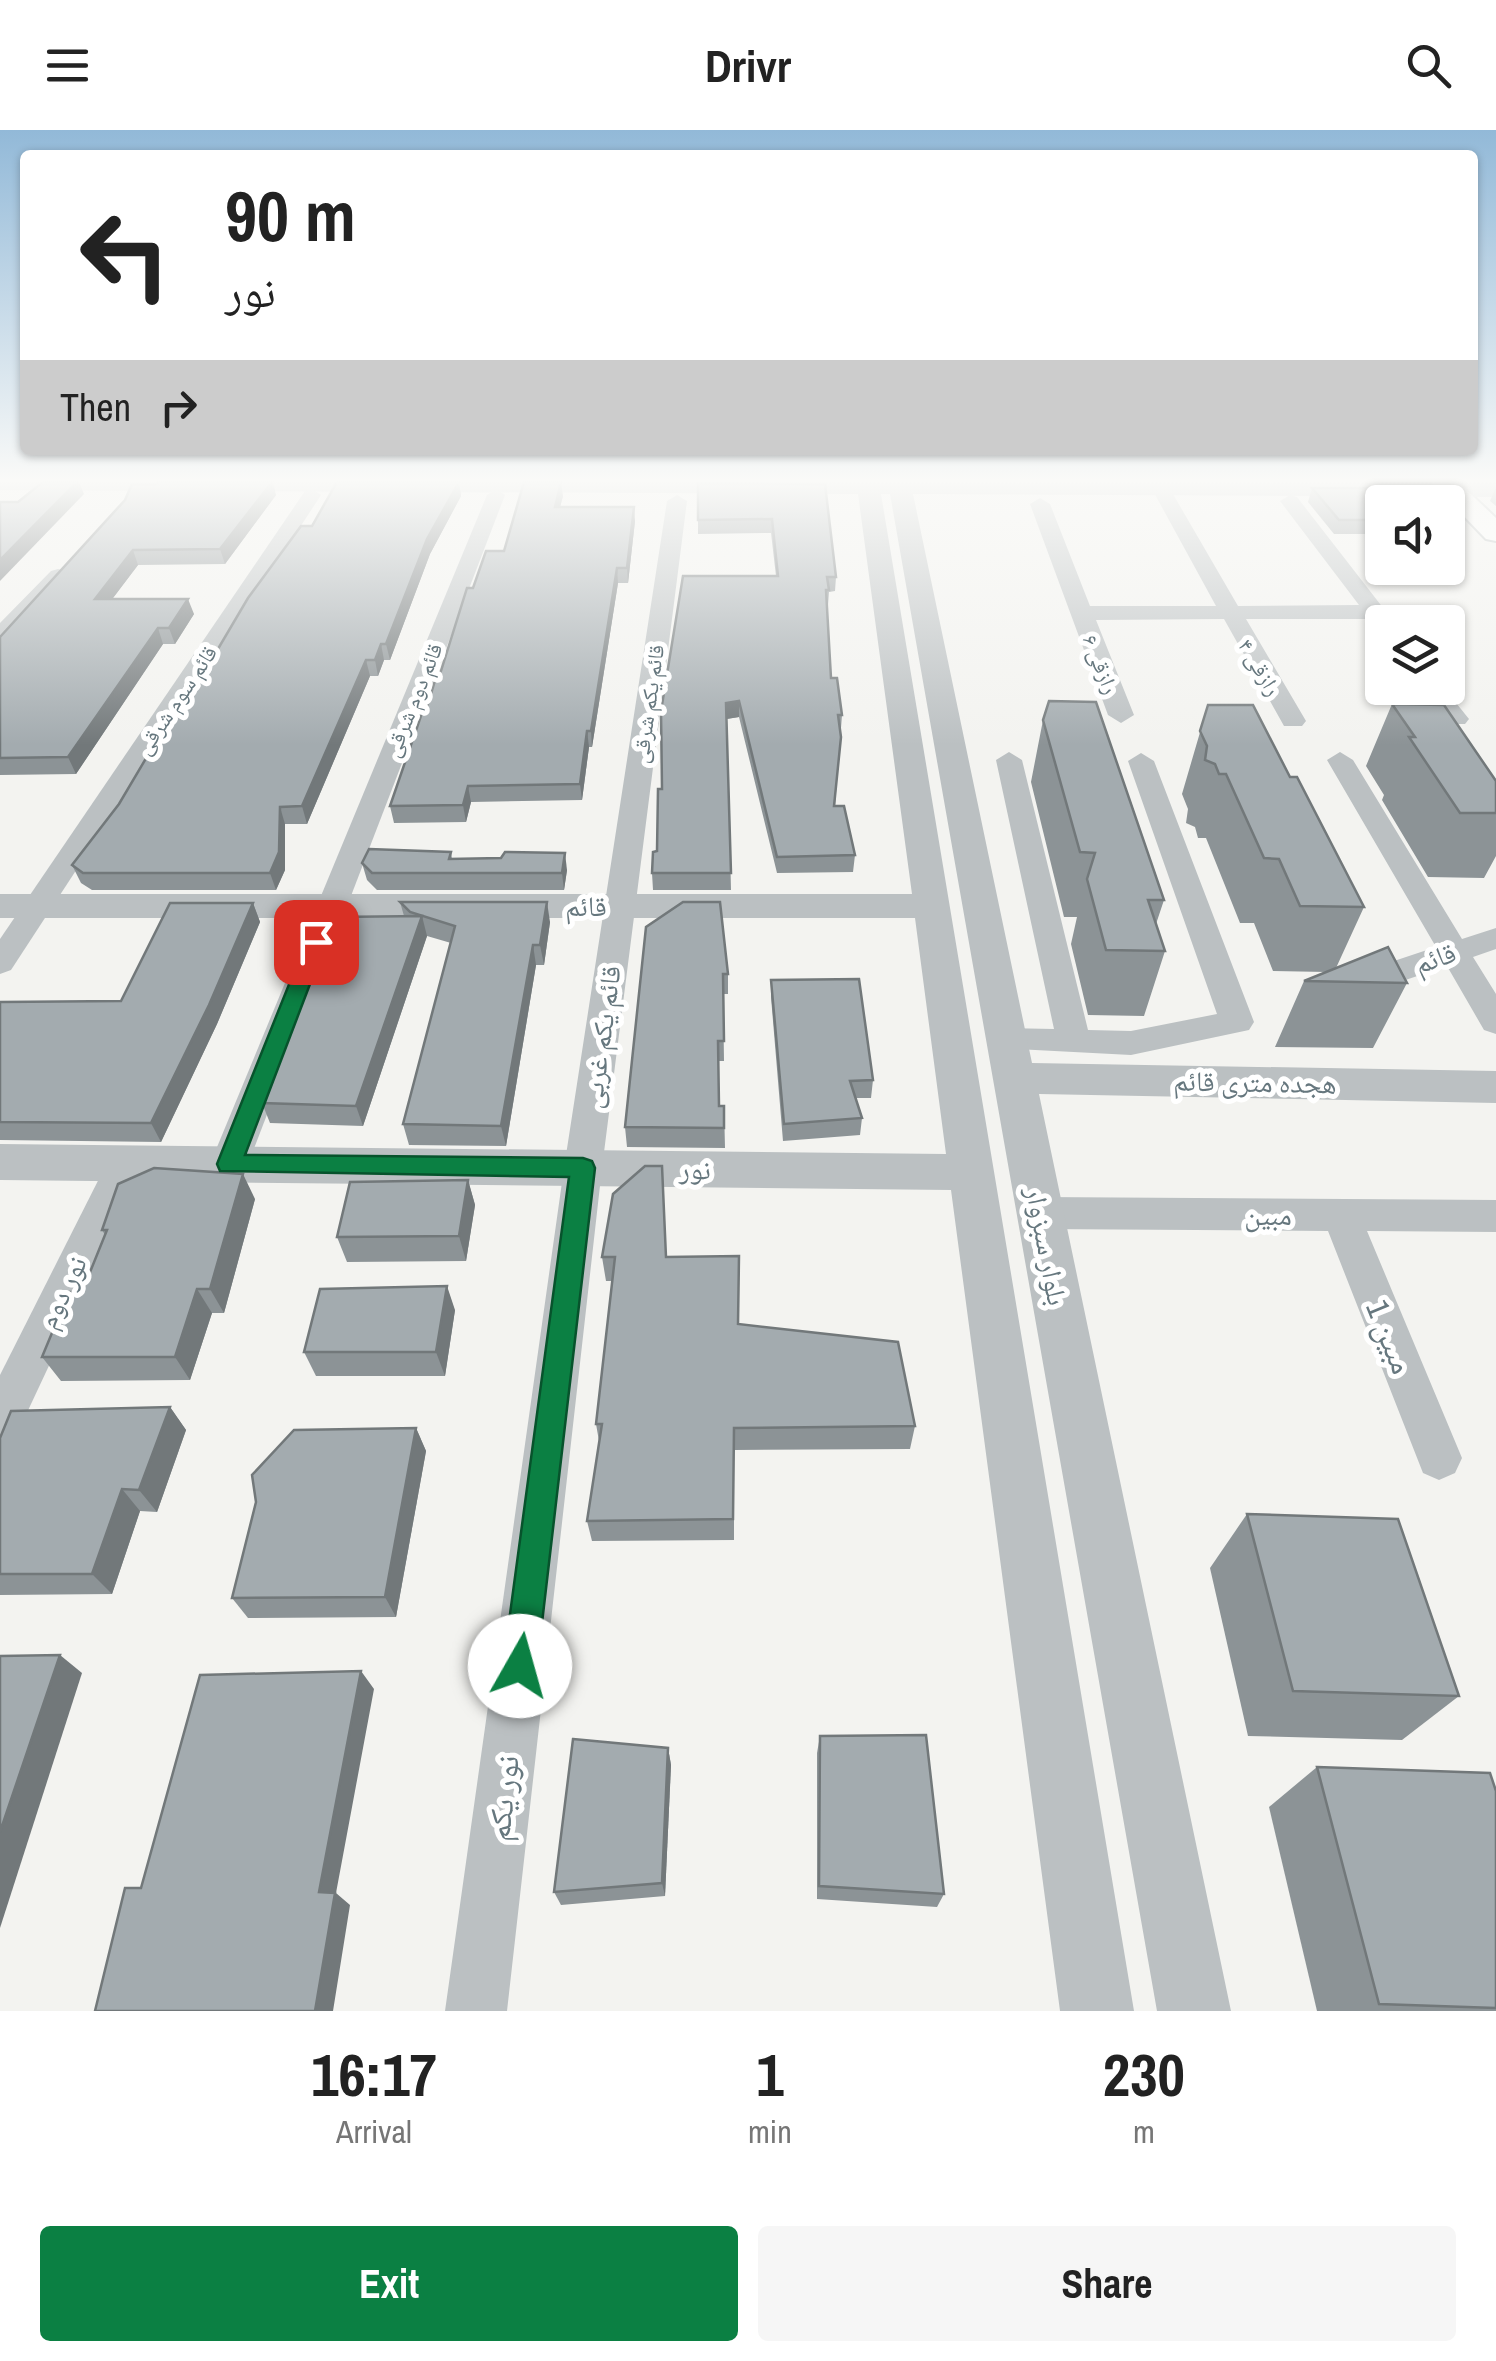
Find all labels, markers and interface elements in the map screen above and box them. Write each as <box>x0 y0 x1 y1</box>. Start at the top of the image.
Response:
text: Drivr <box>705 35 791 96</box>
icon: menu <box>40 38 95 93</box>
icon: search <box>1401 38 1456 93</box>
text: 90 m <box>225 169 356 263</box>
icon: left <box>60 190 190 320</box>
text: نور <box>225 260 276 321</box>
icon: right <box>151 380 206 435</box>
text: Then <box>60 382 131 433</box>
map controls <box>1365 485 1465 705</box>
button: sound <box>1365 485 1465 585</box>
button: layers <box>1365 605 1465 705</box>
street label: رازقی ۶ <box>1076 630 1126 698</box>
street label: رازقی ۴ <box>1231 633 1289 701</box>
street label: قائم سوم شرقی <box>128 639 224 761</box>
street label: قائم دوم شرقی <box>377 639 449 761</box>
street label: قائم یکم شرقی <box>625 643 671 765</box>
street label: قائم <box>565 887 607 925</box>
pin <box>274 900 359 985</box>
icon: arrive <box>289 915 344 970</box>
street label: قائم <box>1409 933 1461 983</box>
street label: قائم یکم غربی <box>572 963 630 1111</box>
street label: هجده متری قائم <box>1173 1062 1337 1102</box>
street label: نور <box>678 1150 711 1188</box>
street label: بلوار سبزوار <box>1017 1182 1077 1309</box>
street label: مبین <box>1244 1196 1292 1234</box>
street label: نور دوم <box>28 1249 96 1335</box>
street label: مبین 1 <box>1356 1293 1425 1380</box>
position arrow <box>468 1614 572 1718</box>
street label: نور یکم <box>476 1753 529 1843</box>
text: 16:17 <box>311 2034 437 2115</box>
text: 1 <box>756 2034 784 2115</box>
text: 230 <box>1103 2034 1185 2115</box>
text: Arrival <box>336 2110 412 2153</box>
text: min <box>748 2110 792 2153</box>
text: m <box>1133 2110 1155 2153</box>
button: Exit <box>40 2226 738 2341</box>
button: Share <box>758 2226 1456 2341</box>

